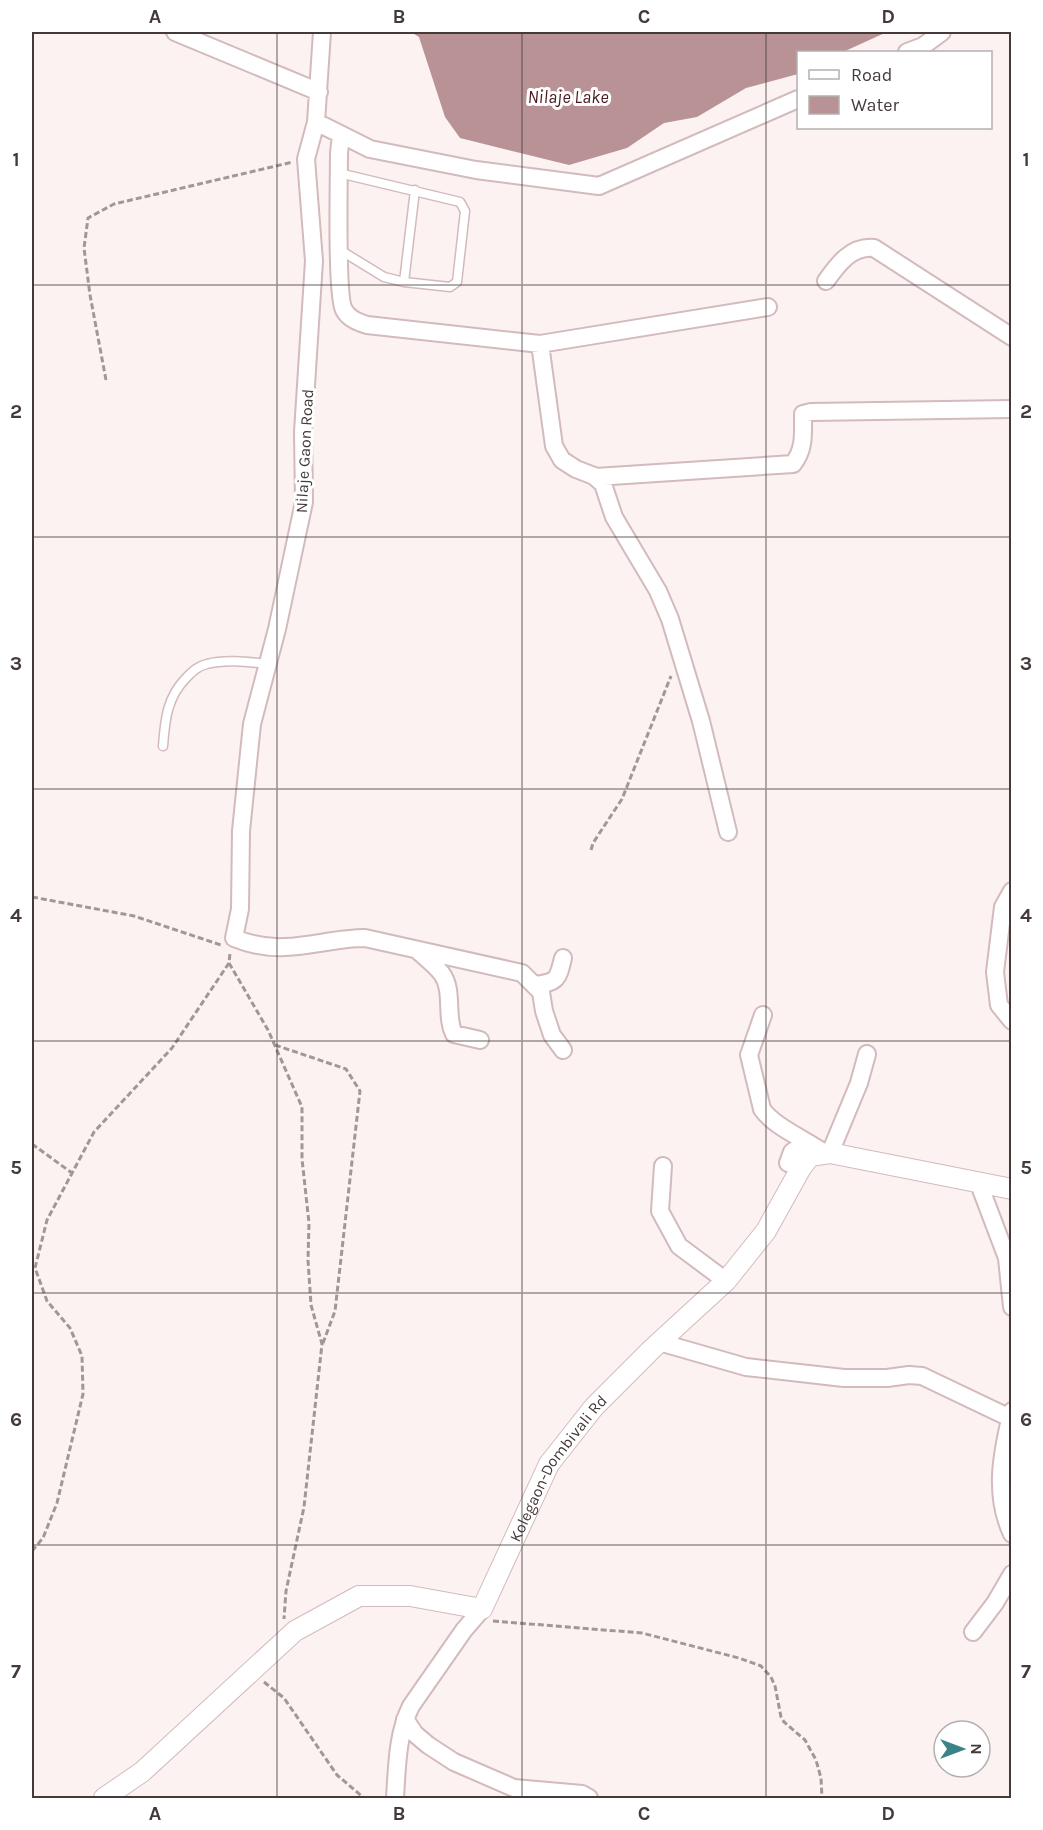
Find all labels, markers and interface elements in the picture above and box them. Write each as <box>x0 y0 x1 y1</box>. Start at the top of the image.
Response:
text: A <box>149 5 162 28</box>
text: B <box>393 5 405 28</box>
text: C <box>638 5 650 28</box>
text: D <box>881 5 895 28</box>
legend <box>797 51 992 129</box>
text: Road <box>851 64 892 86</box>
water label: Nilaje Lake <box>528 86 608 108</box>
text: Water <box>851 94 899 116</box>
text: 1 <box>12 148 20 171</box>
text: 1 <box>1022 148 1030 171</box>
street label: Nilaje Gaon Road <box>292 389 317 514</box>
text: 2 <box>10 400 22 423</box>
text: 2 <box>1020 400 1032 423</box>
text: 3 <box>10 652 22 675</box>
text: 3 <box>1020 652 1032 675</box>
text: 4 <box>10 904 22 927</box>
text: 4 <box>1020 904 1032 927</box>
text: 5 <box>10 1156 22 1179</box>
text: 5 <box>1020 1156 1032 1179</box>
street label: Kolegaon-Dombivali Rd <box>505 1391 611 1545</box>
text: 6 <box>10 1408 22 1431</box>
text: 6 <box>1020 1408 1032 1431</box>
text: 7 <box>11 1660 21 1683</box>
text: 7 <box>1021 1660 1031 1683</box>
north arrow <box>932 1719 992 1779</box>
text: N <box>967 1743 986 1755</box>
text: A <box>149 1802 162 1825</box>
text: B <box>393 1802 405 1825</box>
text: C <box>638 1802 650 1825</box>
text: D <box>881 1802 895 1825</box>

